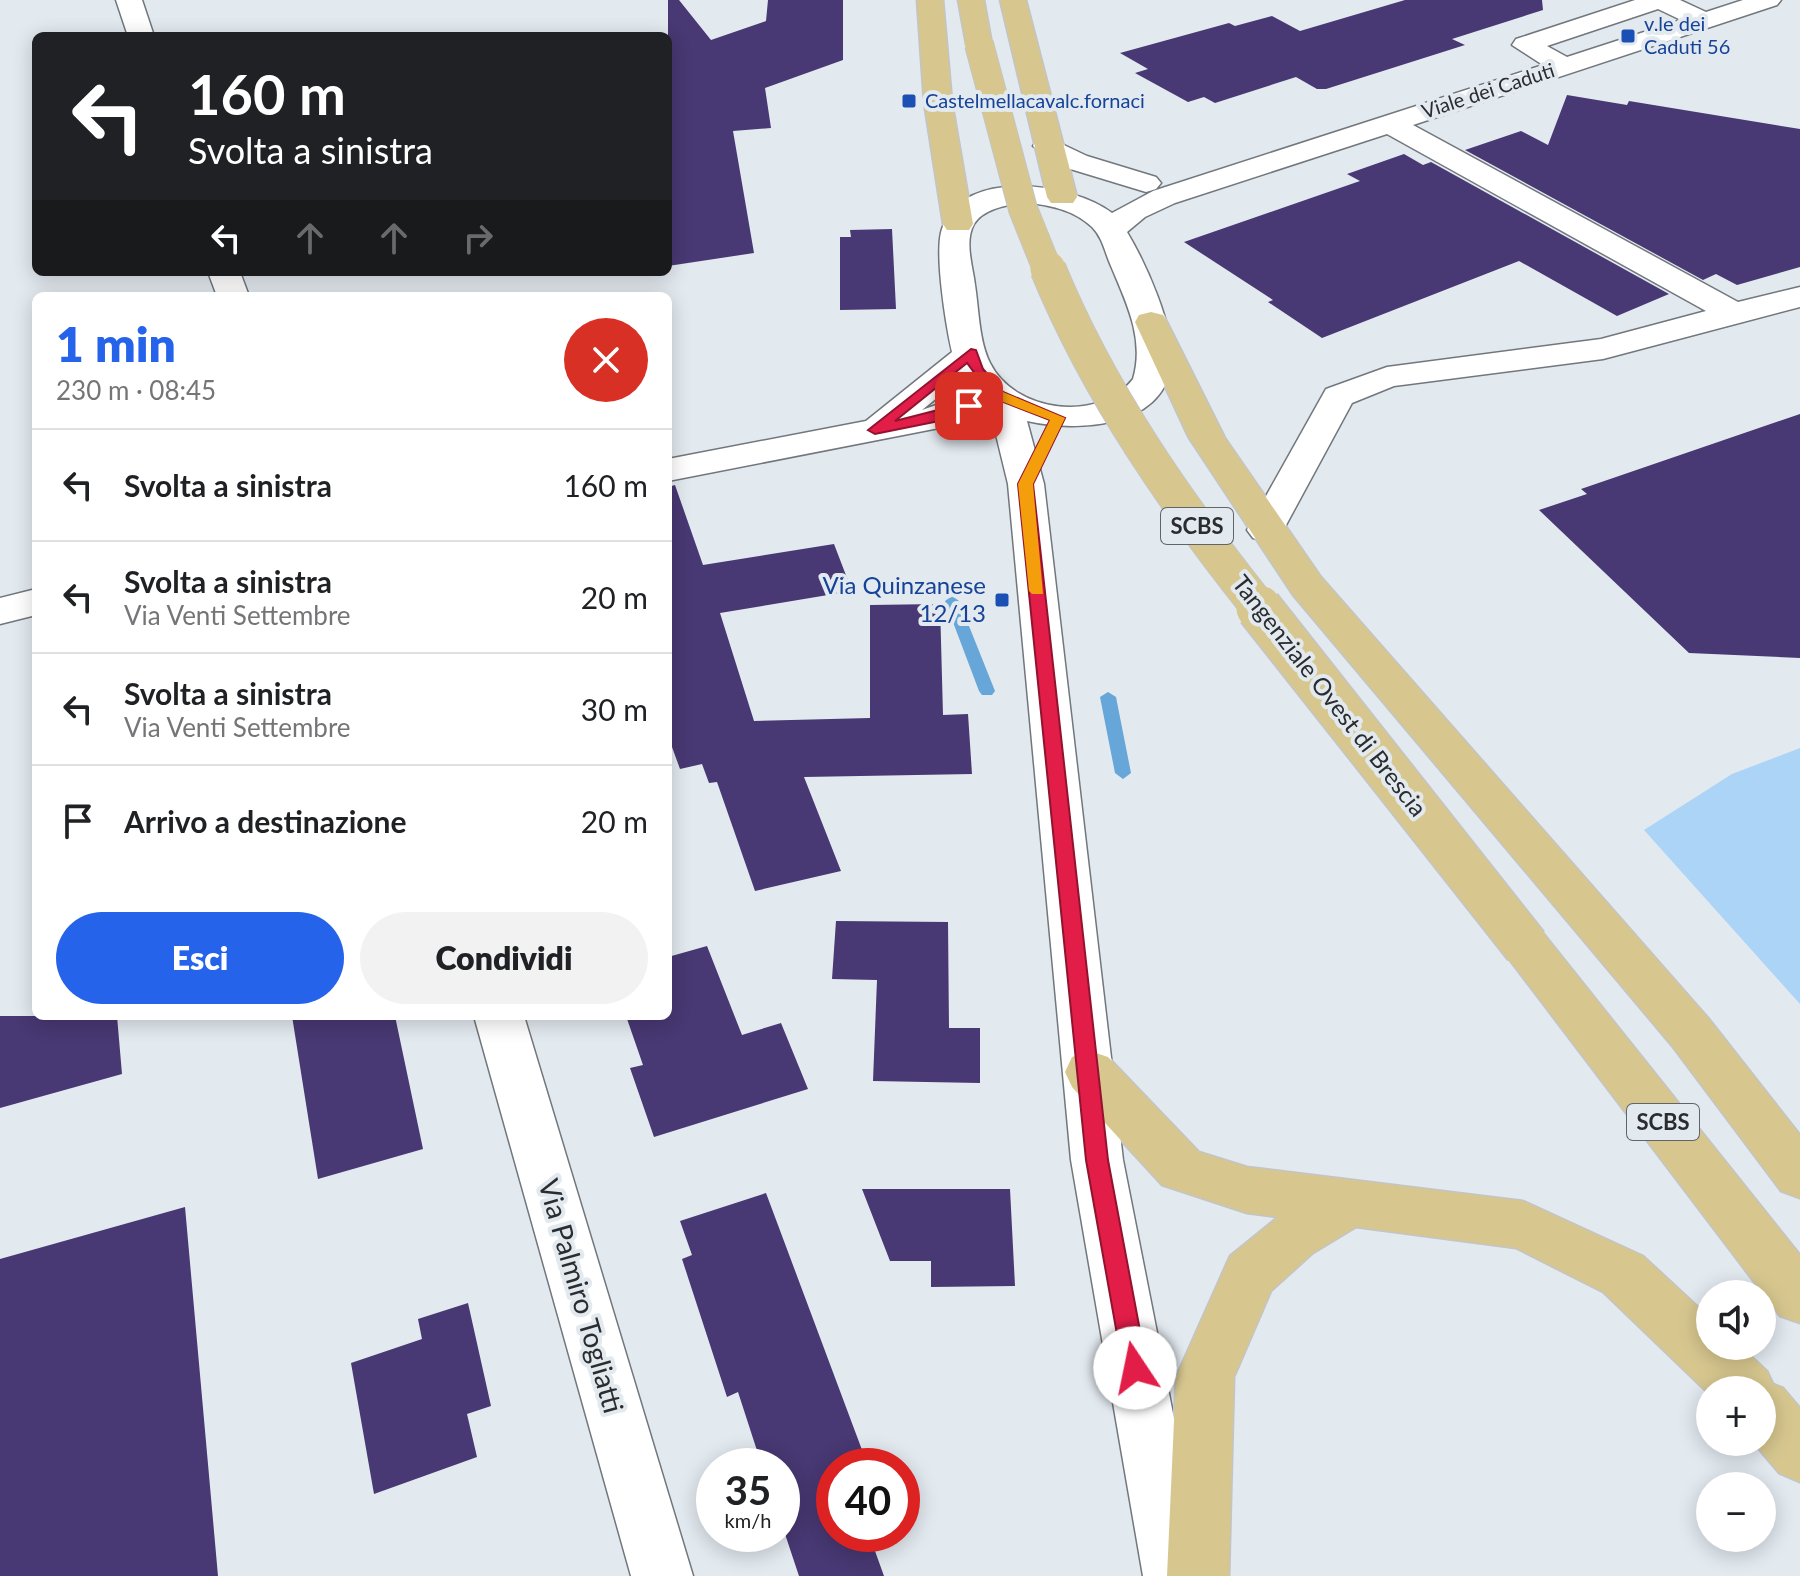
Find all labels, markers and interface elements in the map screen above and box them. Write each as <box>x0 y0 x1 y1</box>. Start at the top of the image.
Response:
place label: v.le dei Caduti 56 <box>1644 11 1730 58</box>
marker: v.le dei Caduti 56 <box>1619 27 1637 45</box>
street label: Viale dei Caduti <box>1418 57 1557 123</box>
text: 160 m <box>188 60 346 127</box>
icon: left <box>56 64 160 168</box>
place label: Castelmellacavalc.fornaci <box>925 88 1145 112</box>
marker: Castelmellacavalc.fornaci <box>900 92 918 110</box>
text: Svolta a sinistra <box>188 128 433 172</box>
icon: left <box>204 216 248 260</box>
icon: ahead <box>288 216 332 260</box>
icon: ahead <box>372 216 416 260</box>
icon: right <box>456 216 500 260</box>
text: 1 min <box>56 315 176 372</box>
button: close <box>564 318 648 402</box>
pin <box>935 372 1003 440</box>
text: 230 m · 08:45 <box>56 374 216 406</box>
icon: arrive <box>947 384 991 428</box>
icon: left <box>56 463 100 507</box>
text: Svolta a sinistra <box>124 467 332 503</box>
text: 160 m <box>563 467 648 503</box>
road number: SCBS <box>1161 508 1233 544</box>
text: Svolta a sinistra <box>124 563 332 599</box>
street label: Tangenziale Ovest di Brescia <box>1227 569 1433 821</box>
place label: Via Quinzanese 12/13 <box>822 570 986 627</box>
icon: left <box>56 575 100 619</box>
text: 20 m <box>581 579 648 615</box>
marker: Via Quinzanese 12/13 <box>993 591 1011 609</box>
text: Via Venti Settembre <box>124 599 351 631</box>
text: Svolta a sinistra <box>124 675 332 711</box>
icon: left <box>56 687 100 731</box>
text: 30 m <box>581 691 648 727</box>
text: Via Venti Settembre <box>124 711 351 743</box>
icon: arrive <box>56 799 100 843</box>
text: Arrivo a destinazione <box>124 803 406 839</box>
text: 20 m <box>581 803 648 839</box>
button: Esci <box>56 912 344 1004</box>
button: Condividi <box>360 912 648 1004</box>
road number: SCBS <box>1627 1104 1699 1140</box>
street label: Via Palmiro Togliatti <box>532 1175 632 1417</box>
map controls <box>1696 1280 1776 1552</box>
button: sound <box>1696 1280 1776 1360</box>
position arrow <box>1093 1326 1177 1410</box>
button: + <box>1696 1376 1776 1456</box>
speed limit sign: 40 <box>816 1448 920 1552</box>
text: 35 <box>725 1466 771 1514</box>
button: − <box>1696 1472 1776 1552</box>
text: km/h <box>725 1508 771 1532</box>

